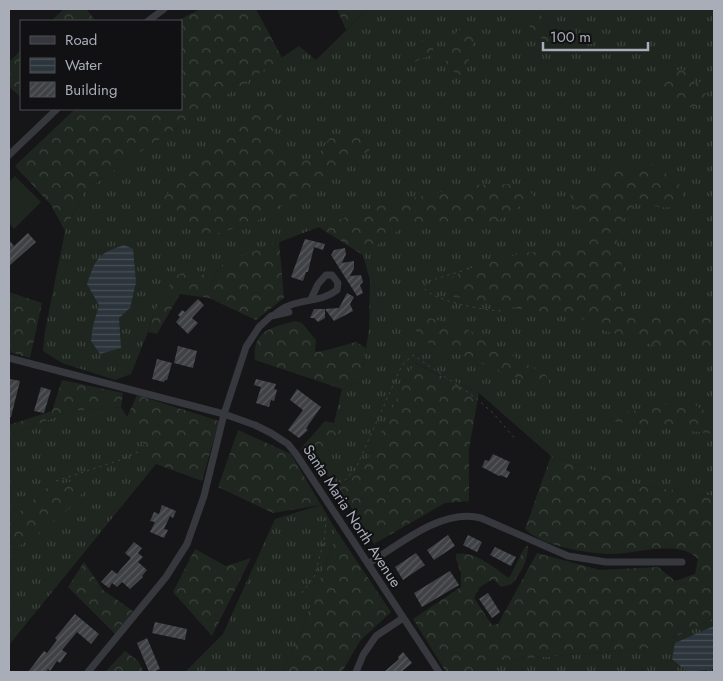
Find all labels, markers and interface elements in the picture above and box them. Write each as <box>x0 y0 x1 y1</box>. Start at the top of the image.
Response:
legend <box>20 20 182 110</box>
scale bar <box>543 20 648 52</box>
text: 100 m <box>550 26 591 48</box>
text: Road <box>65 29 97 51</box>
text: Water <box>65 54 103 76</box>
text: Building <box>65 79 117 101</box>
street label: Santa Maria North Avenue <box>297 440 407 592</box>

